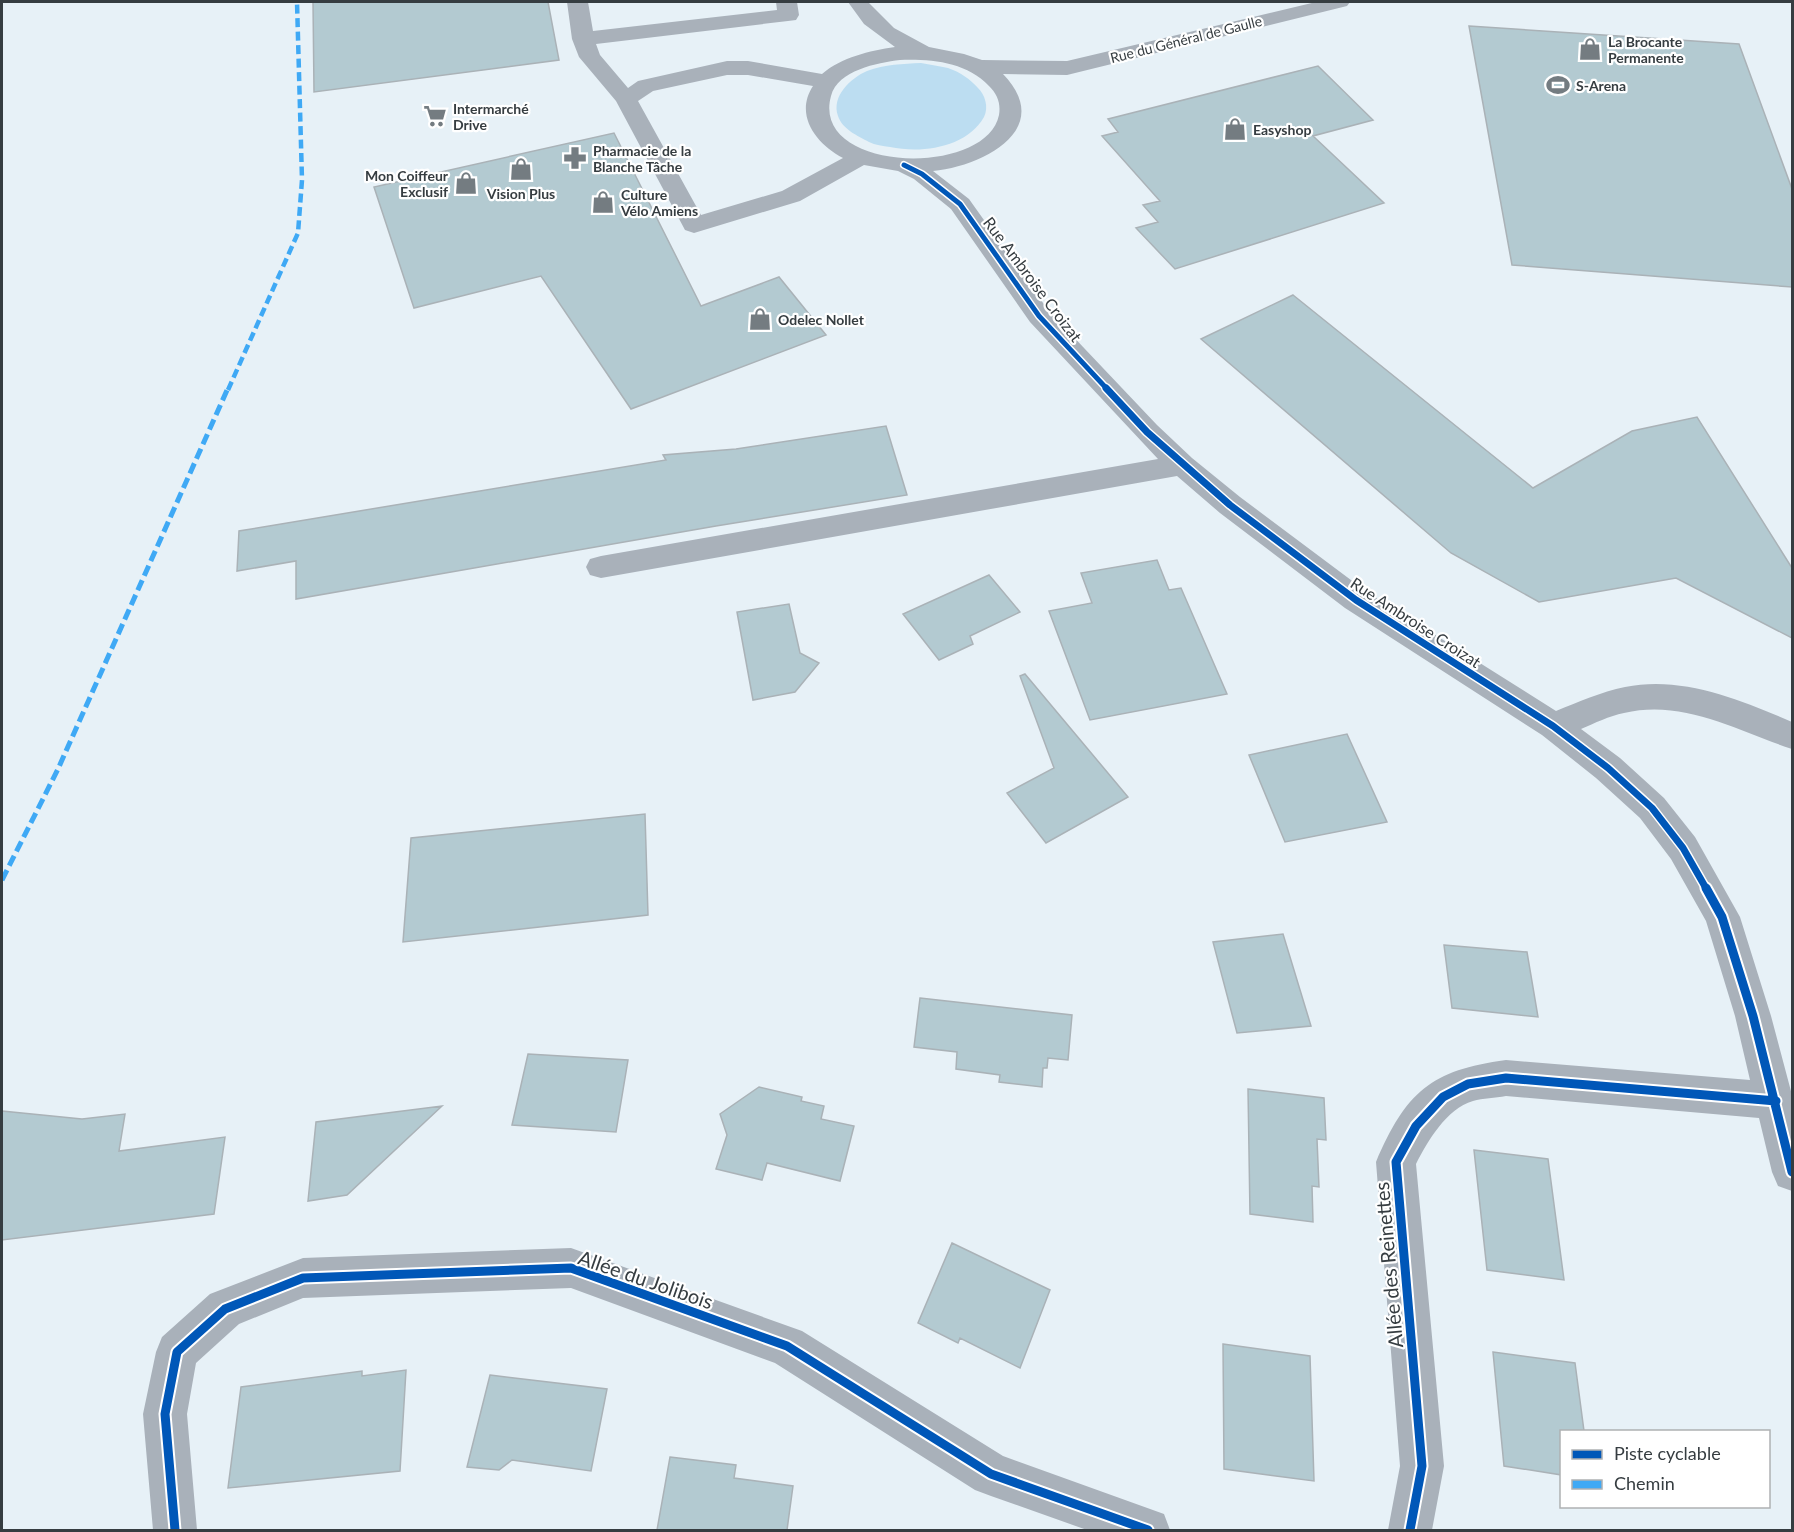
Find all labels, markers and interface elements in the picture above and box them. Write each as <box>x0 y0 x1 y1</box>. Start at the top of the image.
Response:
street label: Rue du Général de Gaulle <box>1108 12 1264 66</box>
place label: La Brocante Permanente <box>1608 33 1684 66</box>
shop icon: La Brocante Permanente <box>1577 36 1603 62</box>
sports icon: S-Arena <box>1545 72 1571 98</box>
place label: S-Arena <box>1576 77 1626 94</box>
place label: Intermarché Drive <box>453 100 529 133</box>
supermarket icon: Intermarché Drive <box>422 103 448 129</box>
shop icon: Easyshop <box>1222 116 1248 142</box>
place label: Easyshop <box>1253 121 1311 138</box>
place label: Pharmacie de la Blanche Tâche <box>593 142 691 175</box>
pharmacy icon: Pharmacie de la Blanche Tâche <box>562 145 588 171</box>
shop icon: Vision Plus <box>508 156 534 182</box>
place label: Mon Coiffeur Exclusif <box>365 167 449 200</box>
shop icon: Mon Coiffeur Exclusif <box>453 170 479 196</box>
place label: Vision Plus <box>486 185 555 202</box>
place label: Culture Vélo Amiens <box>620 186 698 219</box>
shop icon: Culture Vélo Amiens <box>590 189 616 215</box>
street label: Rue Ambroise Croizat <box>980 213 1086 345</box>
shop icon: Odelec Nollet <box>747 306 773 332</box>
place label: Odelec Nollet <box>778 311 865 328</box>
street label: Rue Ambroise Croizat <box>1347 573 1485 671</box>
street label: Allée des Reinettes <box>1369 1181 1407 1349</box>
street label: Allée du Jolibois <box>575 1245 717 1313</box>
legend <box>1560 1430 1770 1508</box>
text: Piste cyclable <box>1614 1442 1721 1464</box>
text: Chemin <box>1614 1472 1675 1494</box>

